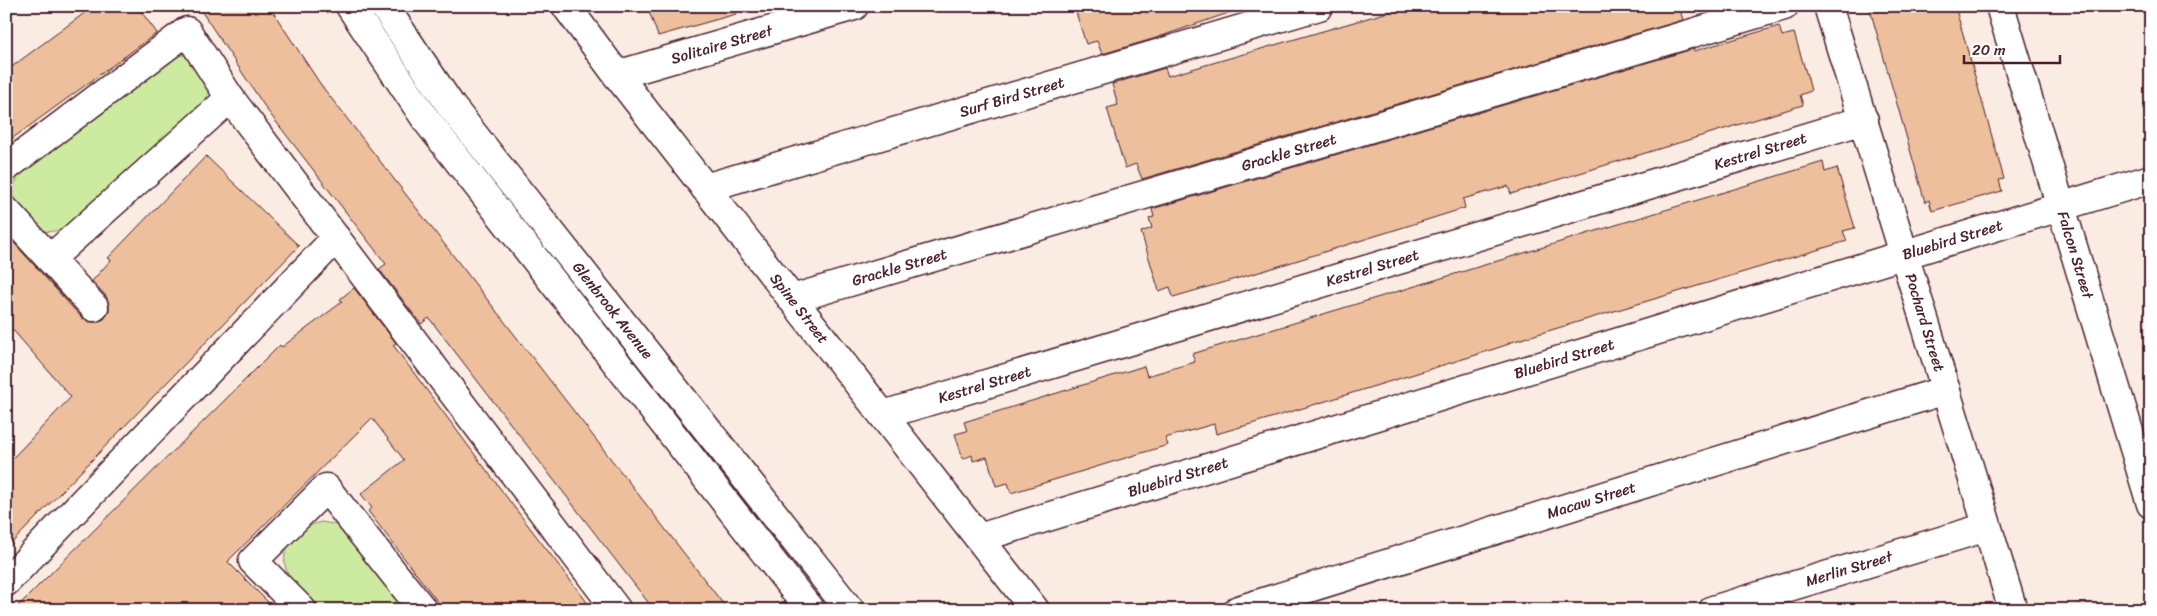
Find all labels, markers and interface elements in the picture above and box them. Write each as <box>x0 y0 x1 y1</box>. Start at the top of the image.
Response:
street label: Solitaire Street <box>668 17 776 72</box>
scale bar <box>1964 32 2061 64</box>
text: 20 m <box>1972 37 2006 63</box>
street label: Surf Bird Street <box>956 69 1068 125</box>
street label: Kestrel Street <box>1710 125 1810 177</box>
street label: Grackle Street <box>1238 126 1340 179</box>
street label: Falcon Street <box>2050 208 2101 303</box>
street label: Bluebird Street <box>1899 212 2006 267</box>
street label: Grackle Street <box>849 241 951 294</box>
street label: Kestrel Street <box>1323 241 1422 294</box>
street label: Glenbrook Avenue <box>566 256 660 365</box>
street label: Spine Street <box>763 267 836 350</box>
street label: Pochard Street <box>1898 270 1952 375</box>
street label: Bluebird Street <box>1511 331 1618 386</box>
street label: Kestrel Street <box>935 358 1035 411</box>
street label: Bluebird Street <box>1124 449 1232 505</box>
street label: Macaw Street <box>1543 474 1640 526</box>
street label: Merlin Street <box>1802 543 1897 594</box>

